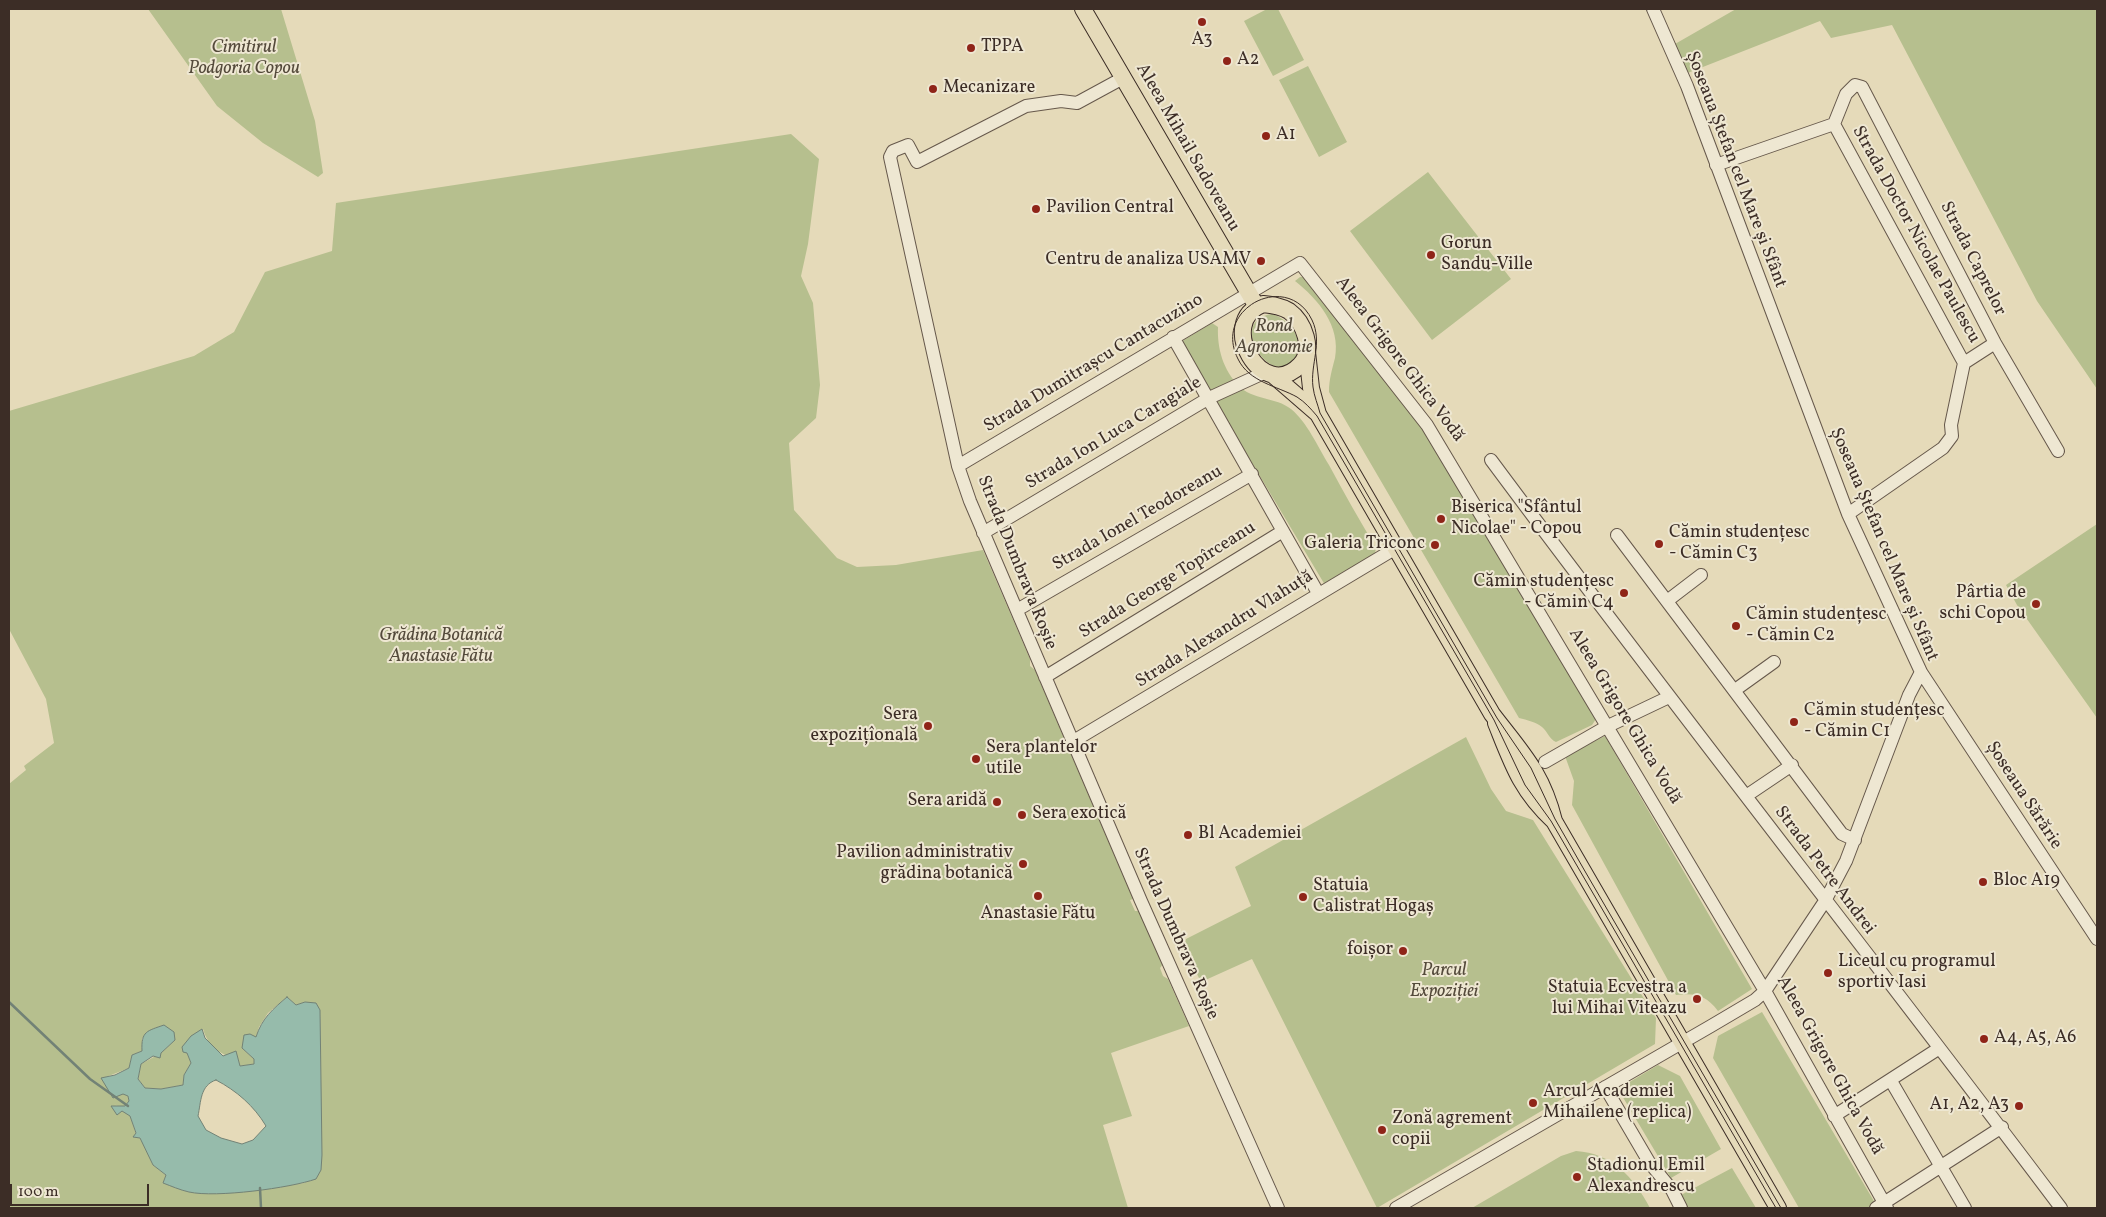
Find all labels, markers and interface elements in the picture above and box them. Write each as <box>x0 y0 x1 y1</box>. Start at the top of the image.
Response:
marker: A3 <box>1196 16 1208 28</box>
place label: A3 <box>1191 30 1213 52</box>
place label: TPPA <box>981 37 1024 59</box>
park label: Cimitirul Podgoria Copou <box>188 38 300 80</box>
marker: TPPA <box>965 42 977 54</box>
street label: Șoseaua Ștefan cel Mare și Sfânt <box>1680 49 1790 291</box>
place label: A2 <box>1237 50 1259 72</box>
marker: A2 <box>1221 55 1233 67</box>
street label: Aleea Mihail Sadoveanu <box>1130 60 1244 236</box>
place label: Mecanizare <box>943 78 1035 100</box>
marker: Mecanizare <box>927 83 939 95</box>
street label: Strada Doctor Nicolae Paulescu <box>1846 123 1984 347</box>
place label: A1 <box>1276 125 1296 147</box>
marker: A1 <box>1260 130 1272 142</box>
place label: Pavilion Central <box>1046 198 1174 220</box>
street label: Strada Caprelor <box>1934 198 2010 320</box>
marker: Pavilion Central <box>1030 203 1042 215</box>
place label: Gorun Sandu-Ville <box>1441 234 1533 276</box>
marker: Gorun Sandu-Ville <box>1425 249 1437 261</box>
place label: Centru de analiza USAMV <box>1046 250 1251 272</box>
marker: Centru de analiza USAMV <box>1255 255 1267 267</box>
street label: Aleea Grigore Ghica Vodă <box>1330 273 1468 447</box>
street label: Strada Dumitrașcu Cantacuzino <box>980 290 1208 438</box>
park label: Rond Agronomie <box>1236 317 1312 359</box>
street label: Strada Ion Luca Caragiale <box>1022 373 1206 495</box>
street label: Șoseaua Ștefan cel Mare și Sfânt <box>1824 425 1942 665</box>
street label: Strada Ionel Teodoreanu <box>1049 461 1227 577</box>
street label: Strada Dumbrava Roșie <box>971 473 1061 653</box>
place label: Biserica "Sfântul Nicolae" - Copou <box>1451 498 1582 540</box>
marker: Biserica "Sfântul Nicolae" - Copou <box>1435 513 1447 525</box>
street label: Strada George Topîrceanu <box>1076 518 1260 644</box>
place label: Cămin studențesc - Cămin C3 <box>1669 523 1809 566</box>
place label: Galeria Triconc <box>1304 534 1425 556</box>
marker: Cămin studențesc - Cămin C3 <box>1653 538 1665 550</box>
marker: Galeria Triconc <box>1429 539 1441 551</box>
street label: Strada Alexandru Vlahuță <box>1132 566 1318 694</box>
place label: Cămin studențesc - Cămin C4 <box>1474 572 1614 614</box>
place label: Pârtia de schi Copou <box>1940 583 2026 626</box>
marker: Cămin studențesc - Cămin C4 <box>1618 587 1630 599</box>
marker: Pârtia de schi Copou <box>2030 598 2042 610</box>
place label: Cămin studențesc - Cămin C2 <box>1746 605 1886 648</box>
marker: Cămin studențesc - Cămin C2 <box>1730 620 1742 632</box>
street label: Aleea Grigore Ghica Vodă <box>1563 625 1685 809</box>
park label: Grădina Botanică Anastasie Fătu <box>379 626 503 669</box>
place label: Cămin studențesc - Cămin C1 <box>1804 701 1944 744</box>
place label: Sera expozițîonală <box>810 705 918 748</box>
marker: Cămin studențesc - Cămin C1 <box>1788 716 1800 728</box>
marker: Sera expozițîonală <box>922 720 934 732</box>
place label: Sera plantelor utile <box>986 738 1097 781</box>
street label: Șoseaua Sărărie <box>1980 738 2066 854</box>
marker: Sera plantelor utile <box>970 753 982 765</box>
place label: Sera aridă <box>907 791 987 813</box>
marker: Sera aridă <box>991 796 1003 808</box>
street label: Strada Petre Andrei <box>1769 803 1879 939</box>
place label: Sera exotică <box>1032 804 1126 826</box>
marker: Sera exotică <box>1016 809 1028 821</box>
place label: Bl Academiei <box>1198 824 1301 846</box>
marker: Bl Academiei <box>1182 829 1194 841</box>
place label: Pavilion administrativ grădina botanică <box>836 843 1013 886</box>
street label: Strada Dumbrava Roșie <box>1127 845 1223 1023</box>
marker: Pavilion administrativ grădina botanică <box>1017 858 1029 870</box>
place label: Bloc A19 <box>1993 871 2060 893</box>
place label: Statuia Calistrat Hogaș <box>1313 876 1434 919</box>
marker: Bloc A19 <box>1977 876 1989 888</box>
marker: Anastasie Fătu <box>1032 890 1044 902</box>
marker: Statuia Calistrat Hogaș <box>1297 891 1309 903</box>
place label: Anastasie Fătu <box>981 904 1095 926</box>
place label: foișor <box>1347 940 1393 962</box>
marker: foișor <box>1397 945 1409 957</box>
place label: Liceul cu programul sportiv Iasi <box>1838 952 1996 994</box>
park label: Parcul Expoziției <box>1410 961 1478 1004</box>
marker: Liceul cu programul sportiv Iasi <box>1822 967 1834 979</box>
street label: Aleea Grigore Ghica Vodă <box>1771 973 1887 1159</box>
place label: Statuia Ecvestra a lui Mihai Viteazu <box>1548 978 1687 1021</box>
marker: Statuia Ecvestra a lui Mihai Viteazu <box>1691 993 1703 1005</box>
place label: A4, A5, A6 <box>1994 1028 2076 1050</box>
marker: A4, A5, A6 <box>1978 1033 1990 1045</box>
place label: Arcul Academiei Mihailene (replica) <box>1543 1082 1692 1124</box>
place label: A1, A2, A3 <box>1929 1095 2009 1117</box>
marker: Arcul Academiei Mihailene (replica) <box>1527 1097 1539 1109</box>
marker: A1, A2, A3 <box>2013 1100 2025 1112</box>
place label: Zonă agrement copii <box>1392 1109 1512 1152</box>
marker: Zonă agrement copii <box>1376 1124 1388 1136</box>
place label: Stadionul Emil Alexandrescu <box>1587 1156 1705 1198</box>
marker: Stadionul Emil Alexandrescu <box>1571 1171 1583 1183</box>
scale bar <box>12 1174 151 1206</box>
text: 100 m <box>18 1182 58 1203</box>

